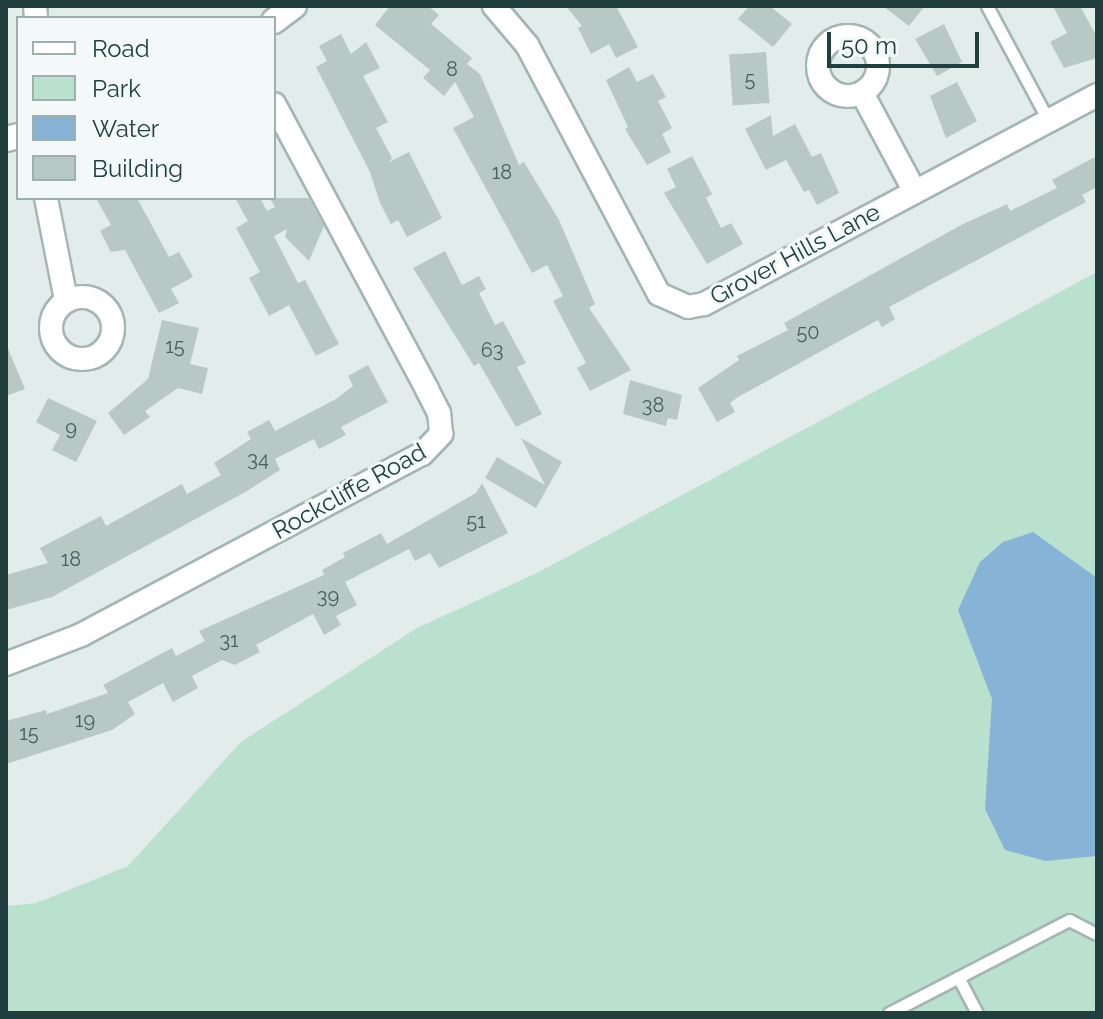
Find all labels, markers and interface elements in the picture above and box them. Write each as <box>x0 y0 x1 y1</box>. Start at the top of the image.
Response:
legend <box>16 16 276 200</box>
scale bar <box>831 16 983 66</box>
text: 50 m <box>841 31 897 60</box>
text: Road <box>92 34 150 63</box>
house number: 8 <box>446 57 458 81</box>
house number: 5 <box>745 67 755 91</box>
text: Park <box>92 74 141 103</box>
text: Water <box>92 114 159 143</box>
text: Building <box>92 154 183 183</box>
house number: 18 <box>492 160 512 184</box>
street label: Grover Hills Lane <box>705 197 885 311</box>
house number: 50 <box>796 320 820 344</box>
house number: 15 <box>165 334 185 358</box>
house number: 63 <box>481 338 503 362</box>
house number: 38 <box>642 393 664 417</box>
house number: 9 <box>65 416 77 440</box>
street label: Rockcliffe Road <box>267 437 431 545</box>
house number: 34 <box>247 447 269 471</box>
house number: 51 <box>466 509 486 533</box>
house number: 18 <box>61 547 81 571</box>
house number: 39 <box>317 584 339 608</box>
house number: 31 <box>219 628 239 652</box>
house number: 19 <box>75 708 95 732</box>
house number: 15 <box>19 721 39 745</box>

